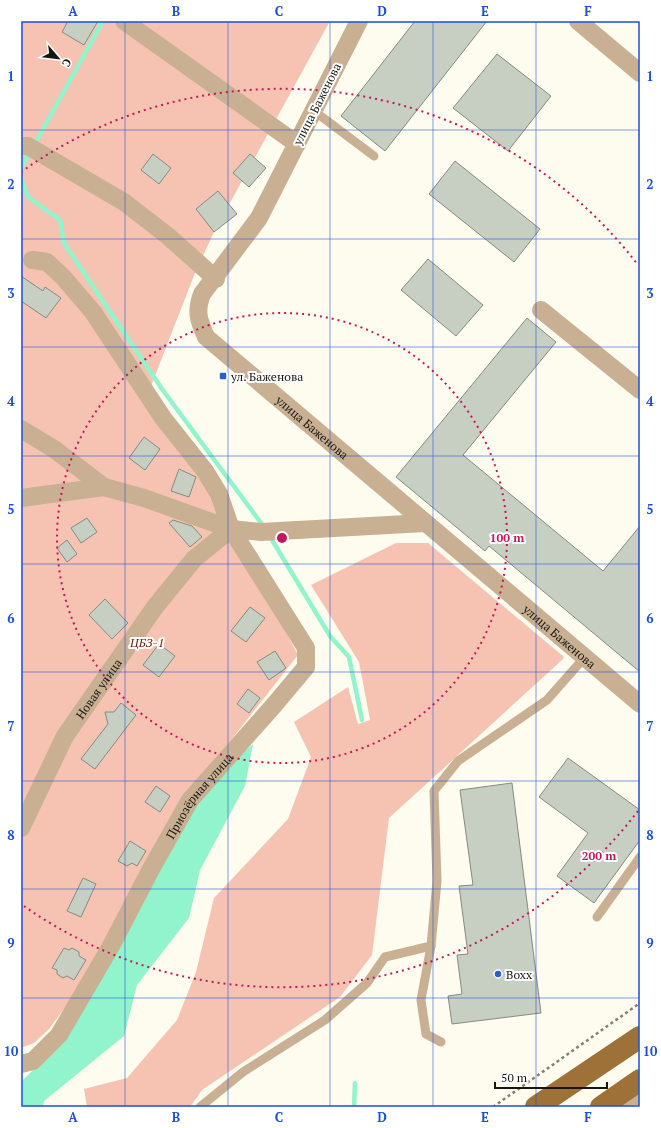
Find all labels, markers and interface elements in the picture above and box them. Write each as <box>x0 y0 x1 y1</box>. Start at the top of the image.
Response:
text: A <box>68 2 78 20</box>
text: B <box>172 2 180 20</box>
text: C <box>275 2 283 20</box>
text: D <box>377 2 387 20</box>
text: E <box>481 2 489 20</box>
text: F <box>584 2 592 20</box>
north arrow <box>38 38 78 78</box>
text: С <box>59 56 75 69</box>
street label: улица Баженова <box>289 60 344 148</box>
text: 1 <box>7 67 15 85</box>
text: 1 <box>646 67 654 85</box>
text: 2 <box>7 175 15 193</box>
text: 2 <box>646 175 654 193</box>
text: 3 <box>7 284 15 302</box>
text: 3 <box>646 284 654 302</box>
place label: ул. Баженова <box>230 369 303 384</box>
marker: ул. Баженова <box>218 371 228 381</box>
street label: улица Баженова <box>272 391 352 462</box>
text: 4 <box>7 392 15 410</box>
text: 4 <box>646 392 654 410</box>
text: 5 <box>7 500 15 518</box>
text: 5 <box>646 500 654 518</box>
text: 100 m <box>490 530 524 545</box>
centre of rings <box>275 531 289 545</box>
street label: улица Баженова <box>520 601 599 671</box>
text: 6 <box>7 609 15 627</box>
text: 6 <box>646 609 654 627</box>
park label: ЦБЗ-1 <box>129 635 164 650</box>
street label: Новая улица <box>72 655 124 722</box>
text: 7 <box>7 717 15 735</box>
text: 7 <box>646 717 654 735</box>
street label: Приозёрная улица <box>162 750 236 841</box>
text: 8 <box>7 826 15 844</box>
text: 8 <box>646 826 654 844</box>
text: 200 m <box>582 848 616 863</box>
text: 9 <box>7 934 15 952</box>
text: 9 <box>646 934 654 952</box>
place label: Boxx <box>506 967 533 982</box>
marker: Boxx <box>493 969 503 979</box>
text: 10 <box>4 1042 19 1060</box>
text: 10 <box>643 1042 658 1060</box>
scale bar <box>495 1064 607 1090</box>
text: 50 m <box>501 1070 528 1085</box>
text: A <box>68 1108 78 1126</box>
text: B <box>172 1108 180 1126</box>
text: C <box>275 1108 283 1126</box>
text: D <box>377 1108 387 1126</box>
text: E <box>481 1108 489 1126</box>
text: F <box>584 1108 592 1126</box>

